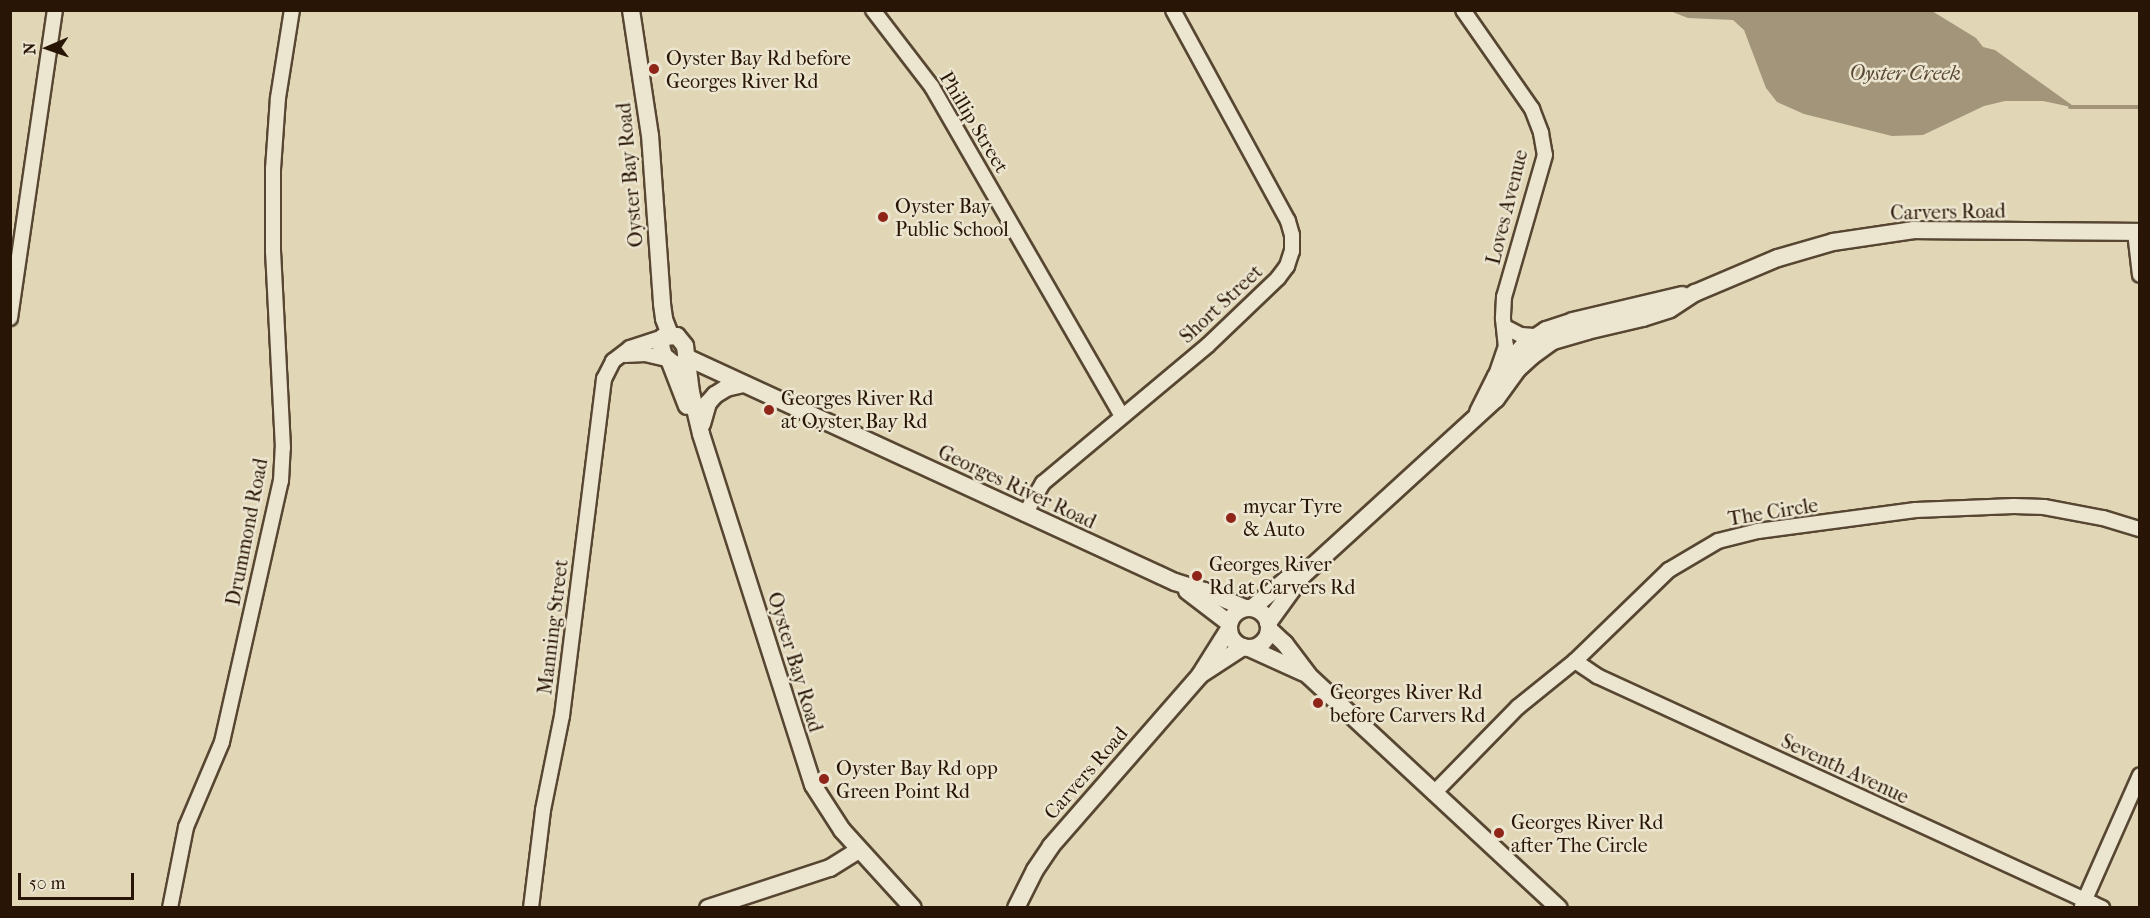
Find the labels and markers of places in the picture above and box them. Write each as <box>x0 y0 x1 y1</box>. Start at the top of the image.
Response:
place label: Oyster Bay Rd before Georges River Rd <box>666 46 851 93</box>
marker: Oyster Bay Rd before Georges River Rd <box>647 62 661 76</box>
place label: Oyster Bay Public School <box>895 194 1009 241</box>
marker: Oyster Bay Public School <box>876 210 890 224</box>
place label: Georges River Rd at Oyster Bay Rd <box>781 386 933 433</box>
marker: Georges River Rd at Oyster Bay Rd <box>762 403 776 417</box>
place label: mycar Tyre & Auto <box>1243 494 1342 541</box>
marker: mycar Tyre & Auto <box>1224 511 1238 525</box>
place label: Georges River Rd at Carvers Rd <box>1209 552 1355 599</box>
marker: Georges River Rd at Carvers Rd <box>1190 569 1204 583</box>
place label: Georges River Rd before Carvers Rd <box>1330 680 1485 727</box>
marker: Georges River Rd before Carvers Rd <box>1311 696 1325 710</box>
place label: Oyster Bay Rd opp Green Point Rd <box>836 756 998 803</box>
marker: Oyster Bay Rd opp Green Point Rd <box>817 772 831 786</box>
place label: Georges River Rd after The Circle <box>1511 810 1663 857</box>
marker: Georges River Rd after The Circle <box>1492 826 1506 840</box>

